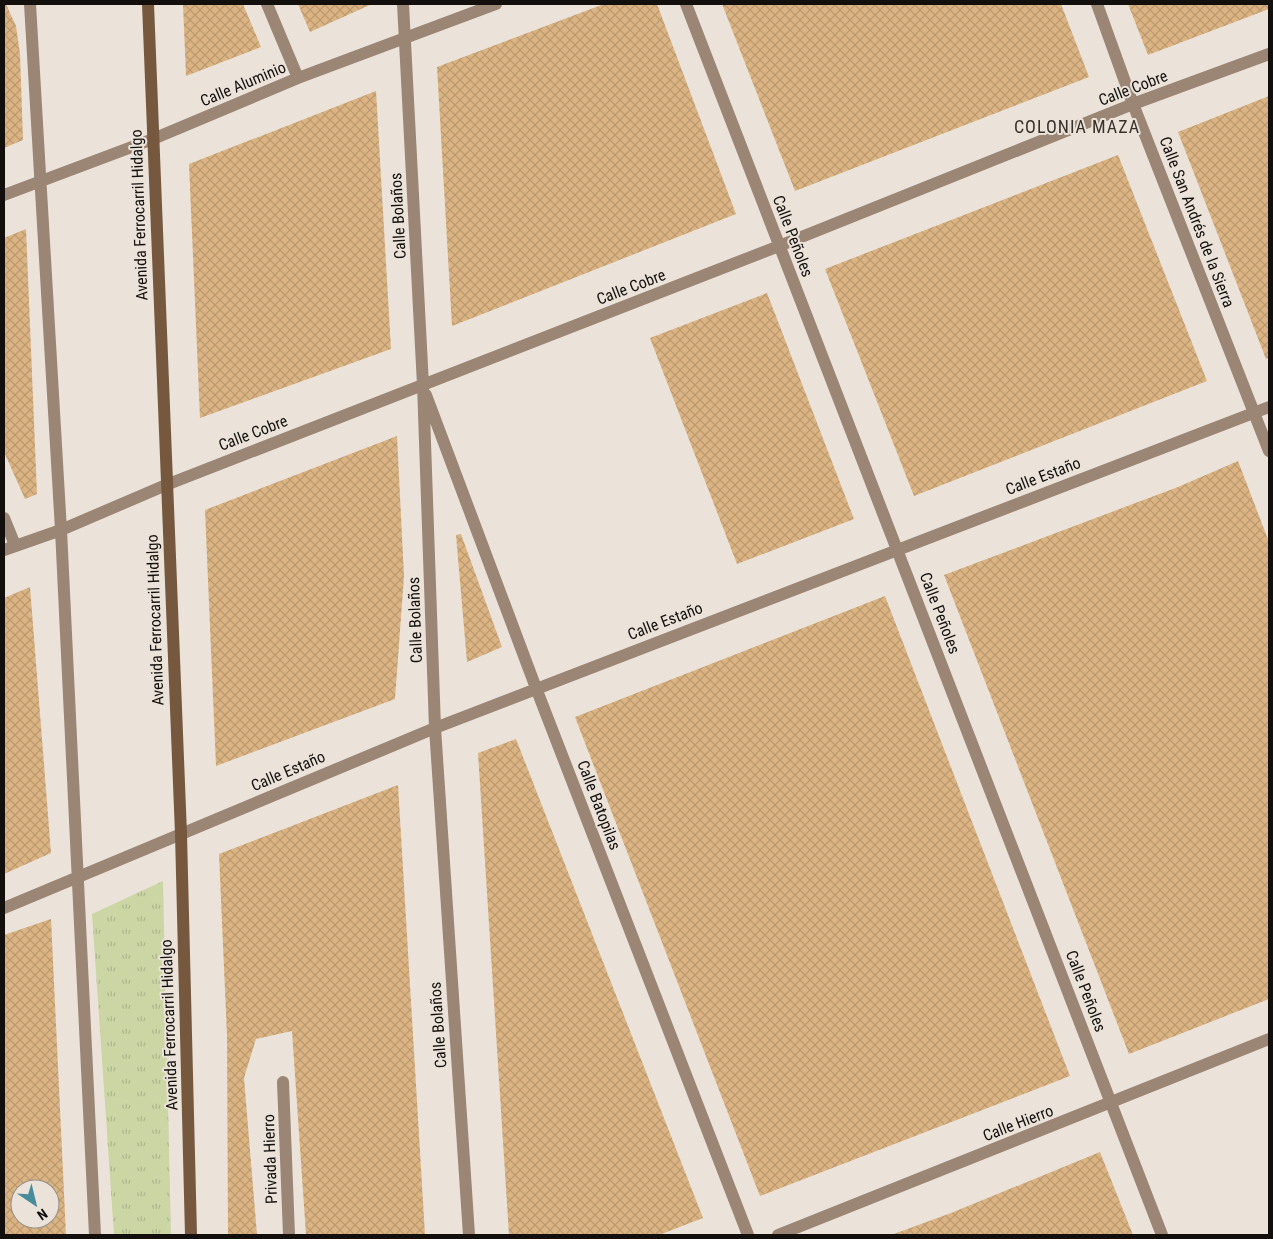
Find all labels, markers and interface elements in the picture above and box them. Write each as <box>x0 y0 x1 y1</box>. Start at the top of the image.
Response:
street label: Calle Aluminio <box>197 57 289 111</box>
street label: Calle Cobre <box>1096 66 1170 110</box>
district label: COLONIA MAZA <box>1014 116 1140 137</box>
street label: Avenida Ferrocarril Hidalgo <box>127 129 151 301</box>
street label: Calle San Andrés de la Sierra <box>1156 134 1238 310</box>
street label: Calle Bolaños <box>386 172 410 260</box>
street label: Calle Peñoles <box>769 193 817 279</box>
street label: Calle Cobre <box>594 265 668 309</box>
street label: Calle Cobre <box>216 411 290 455</box>
street label: Calle Estaño <box>1003 453 1083 499</box>
street label: Avenida Ferrocarril Hidalgo <box>143 534 167 706</box>
street label: Calle Peñoles <box>916 570 964 656</box>
street label: Calle Bolaños <box>404 576 426 664</box>
street label: Calle Estaño <box>625 598 705 644</box>
street label: Calle Estaño <box>248 747 328 795</box>
street label: Calle Batopilas <box>573 758 625 852</box>
street label: Avenida Ferrocarril Hidalgo <box>157 939 181 1111</box>
street label: Calle Peñoles <box>1062 948 1110 1034</box>
street label: Calle Bolaños <box>426 981 450 1069</box>
street label: Calle Hierro <box>980 1101 1056 1145</box>
street label: Privada Hierro <box>259 1114 281 1204</box>
north arrow <box>10 1179 60 1229</box>
text: N <box>34 1206 51 1224</box>

